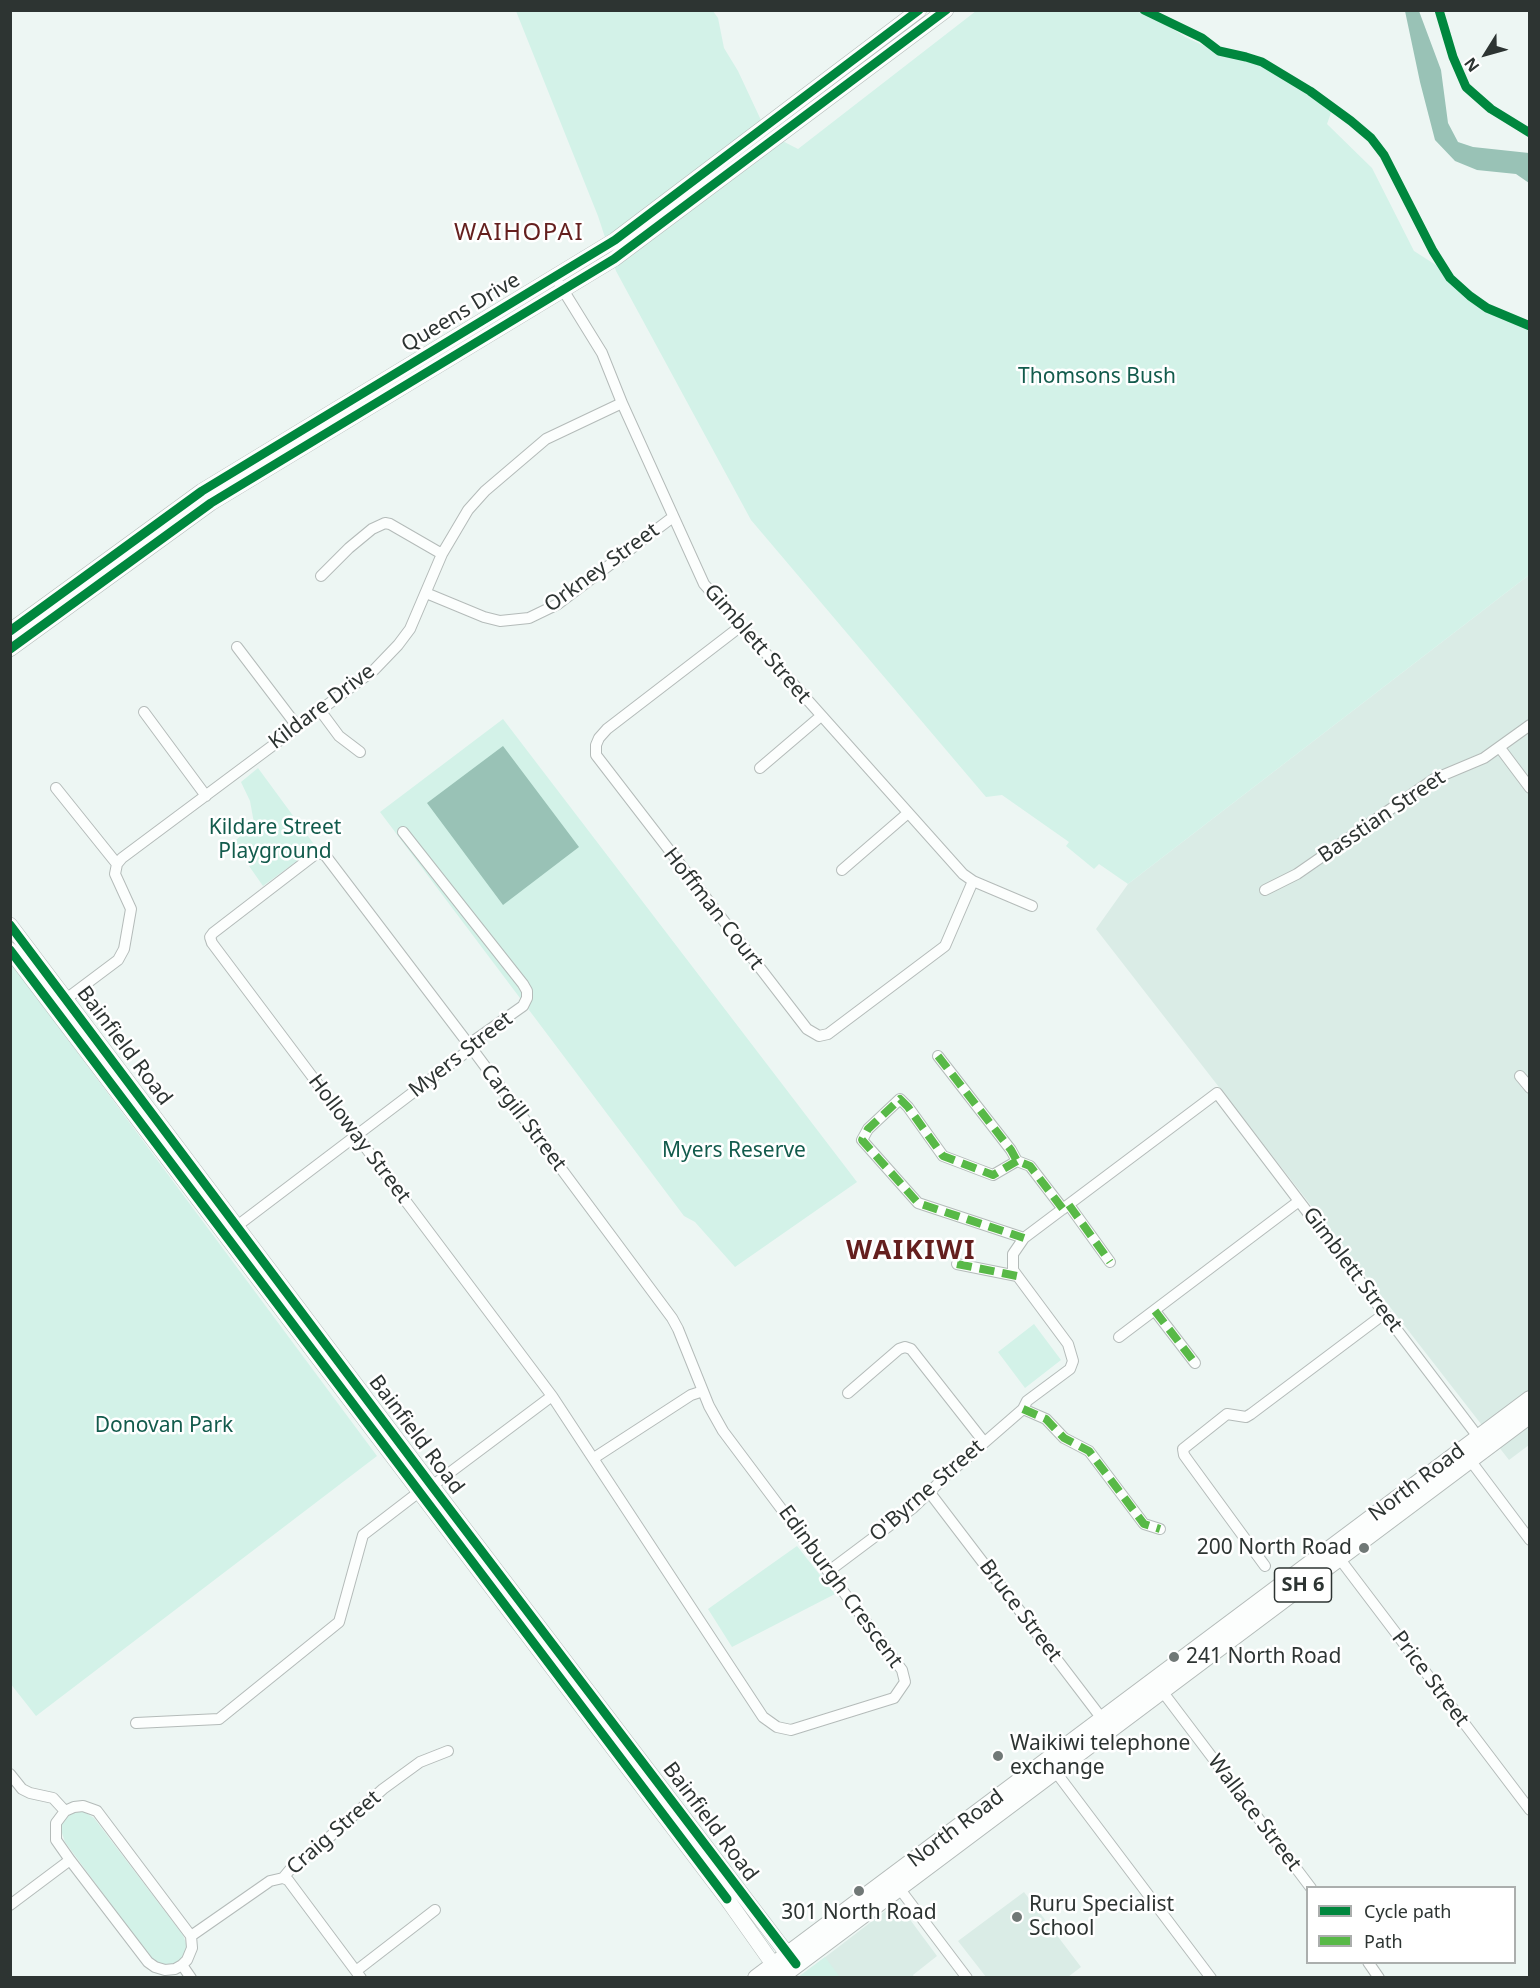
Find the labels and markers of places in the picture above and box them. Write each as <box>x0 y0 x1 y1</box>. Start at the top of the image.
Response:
place label: 200 North Road <box>1197 1535 1352 1561</box>
marker: 200 North Road <box>1357 1541 1371 1555</box>
place label: 241 North Road <box>1186 1644 1341 1670</box>
marker: 241 North Road <box>1167 1650 1181 1664</box>
place label: Waikiwi telephone exchange <box>1010 1731 1190 1781</box>
marker: Waikiwi telephone exchange <box>991 1749 1005 1763</box>
marker: 301 North Road <box>852 1884 866 1898</box>
place label: Ruru Specialist School <box>1029 1892 1174 1942</box>
place label: 301 North Road <box>781 1900 937 1926</box>
marker: Ruru Specialist School <box>1010 1910 1024 1924</box>

